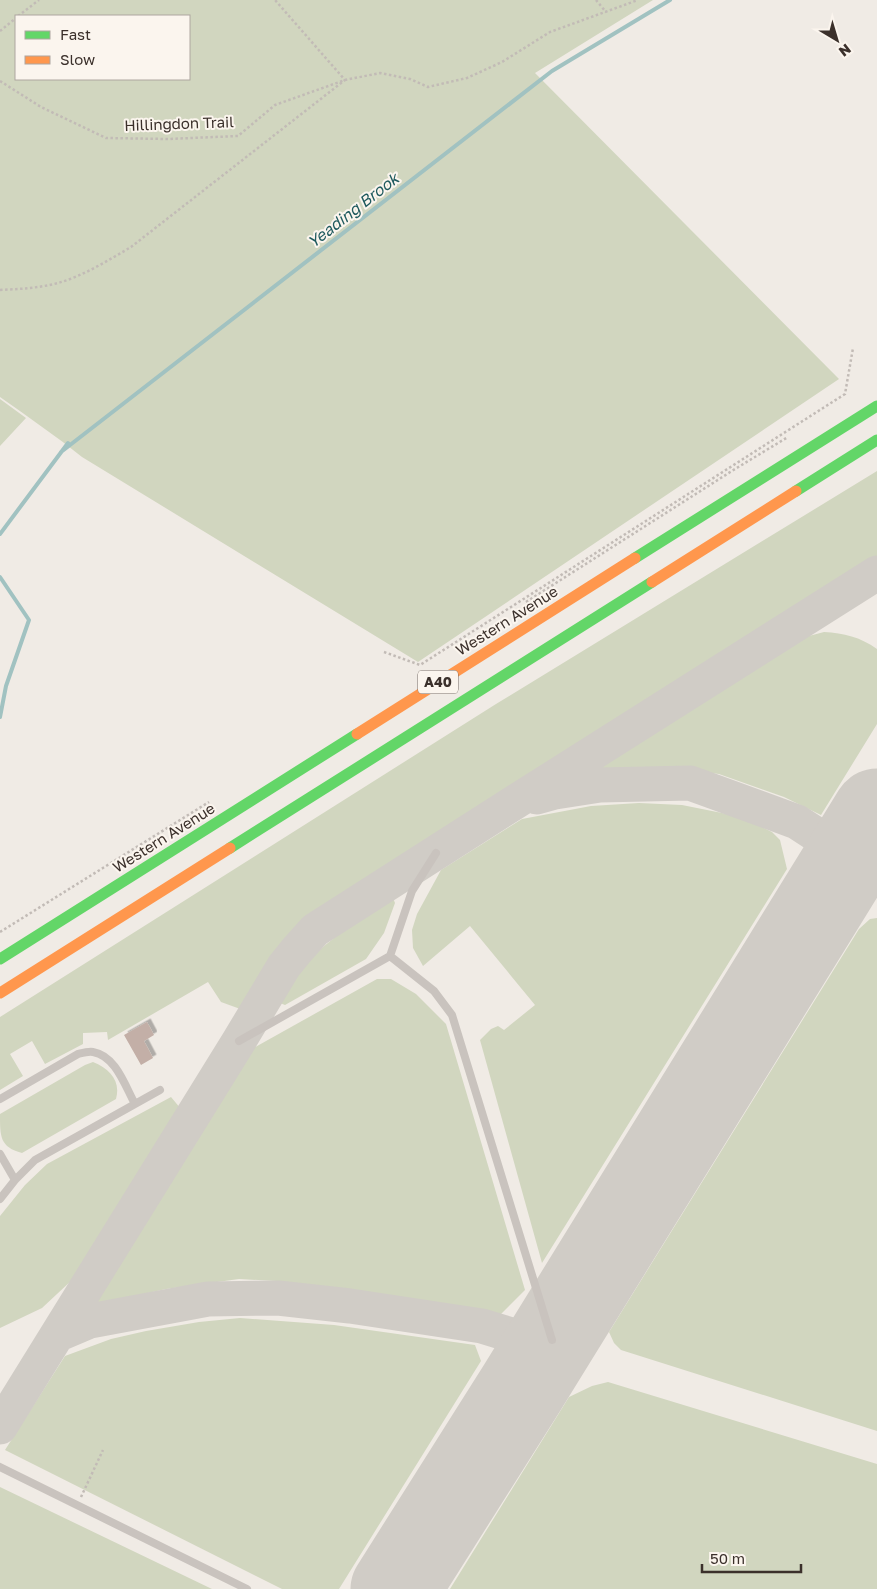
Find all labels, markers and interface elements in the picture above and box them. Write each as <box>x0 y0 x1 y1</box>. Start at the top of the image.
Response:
legend <box>15 15 190 80</box>
north arrow <box>812 15 862 65</box>
text: Fast <box>60 25 91 43</box>
text: N <box>836 41 855 61</box>
text: Slow <box>60 50 95 68</box>
street label: Hillingdon Trail <box>124 112 234 134</box>
water label: Yeading Brook <box>303 167 404 252</box>
street label: Western Avenue <box>452 581 561 659</box>
road number: A40 <box>418 670 458 694</box>
street label: Western Avenue <box>109 798 218 876</box>
scale bar <box>702 1542 801 1574</box>
text: 50 m <box>710 1549 745 1567</box>

